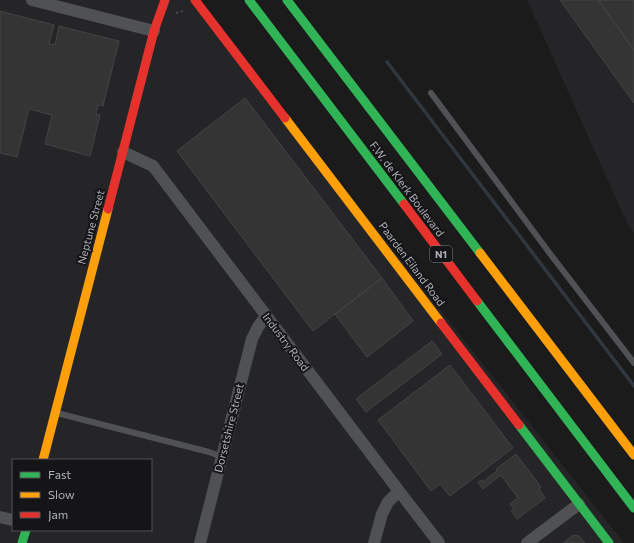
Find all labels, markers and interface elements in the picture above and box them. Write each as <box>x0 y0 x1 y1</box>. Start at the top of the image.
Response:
street label: F.W. de Klerk Boulevard <box>367 139 447 239</box>
street label: Neptune Street <box>74 188 107 265</box>
street label: Paarden Eiland Road <box>377 219 448 308</box>
road number: N1 <box>430 246 452 262</box>
street label: Industry Road <box>260 310 312 373</box>
street label: Dorsetshire Street <box>211 381 246 474</box>
legend <box>12 459 152 531</box>
text: Fast <box>48 467 71 481</box>
text: Slow <box>48 487 75 501</box>
text: Jam <box>48 507 68 522</box>

